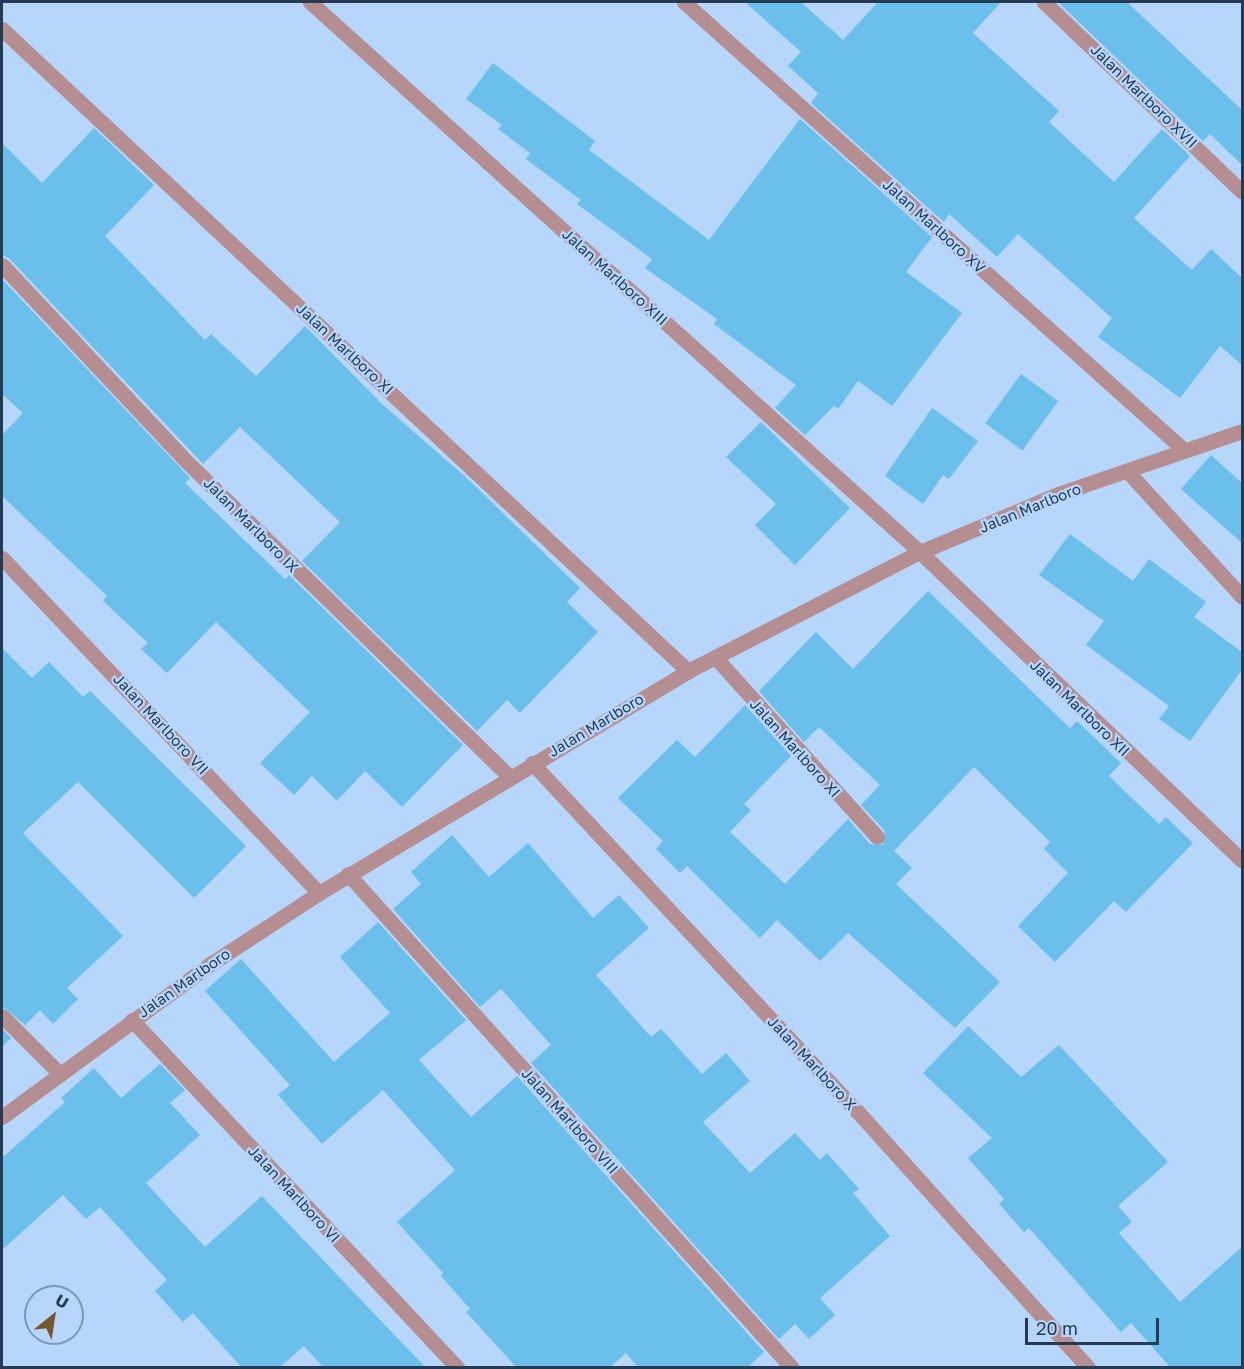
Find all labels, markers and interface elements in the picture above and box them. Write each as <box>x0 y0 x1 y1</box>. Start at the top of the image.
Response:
street label: Jalan Marlboro XVII <box>1087 40 1201 152</box>
street label: Jalan Marlboro XV <box>879 175 989 277</box>
street label: Jalan Marlboro XIII <box>559 225 671 329</box>
street label: Jalan Marlboro XI <box>293 299 397 399</box>
street label: Jalan Marlboro IX <box>200 474 302 576</box>
street label: Jalan Marlboro <box>977 479 1083 537</box>
street label: Jalan Marlboro XII <box>1027 656 1133 760</box>
street label: Jalan Marlboro VII <box>110 670 212 778</box>
street label: Jalan Marlboro <box>545 689 647 761</box>
street label: Jalan Marlboro XI <box>746 695 844 801</box>
street label: Jalan Marlboro <box>135 945 233 1021</box>
street label: Jalan Marlboro X <box>764 1012 860 1114</box>
street label: Jalan Marlboro VIII <box>518 1064 622 1178</box>
street label: Jalan Marlboro VI <box>244 1142 344 1246</box>
north arrow <box>24 1285 84 1345</box>
text: U <box>52 1290 72 1313</box>
scale bar <box>1028 1306 1162 1344</box>
text: 20 m <box>1036 1317 1078 1339</box>

